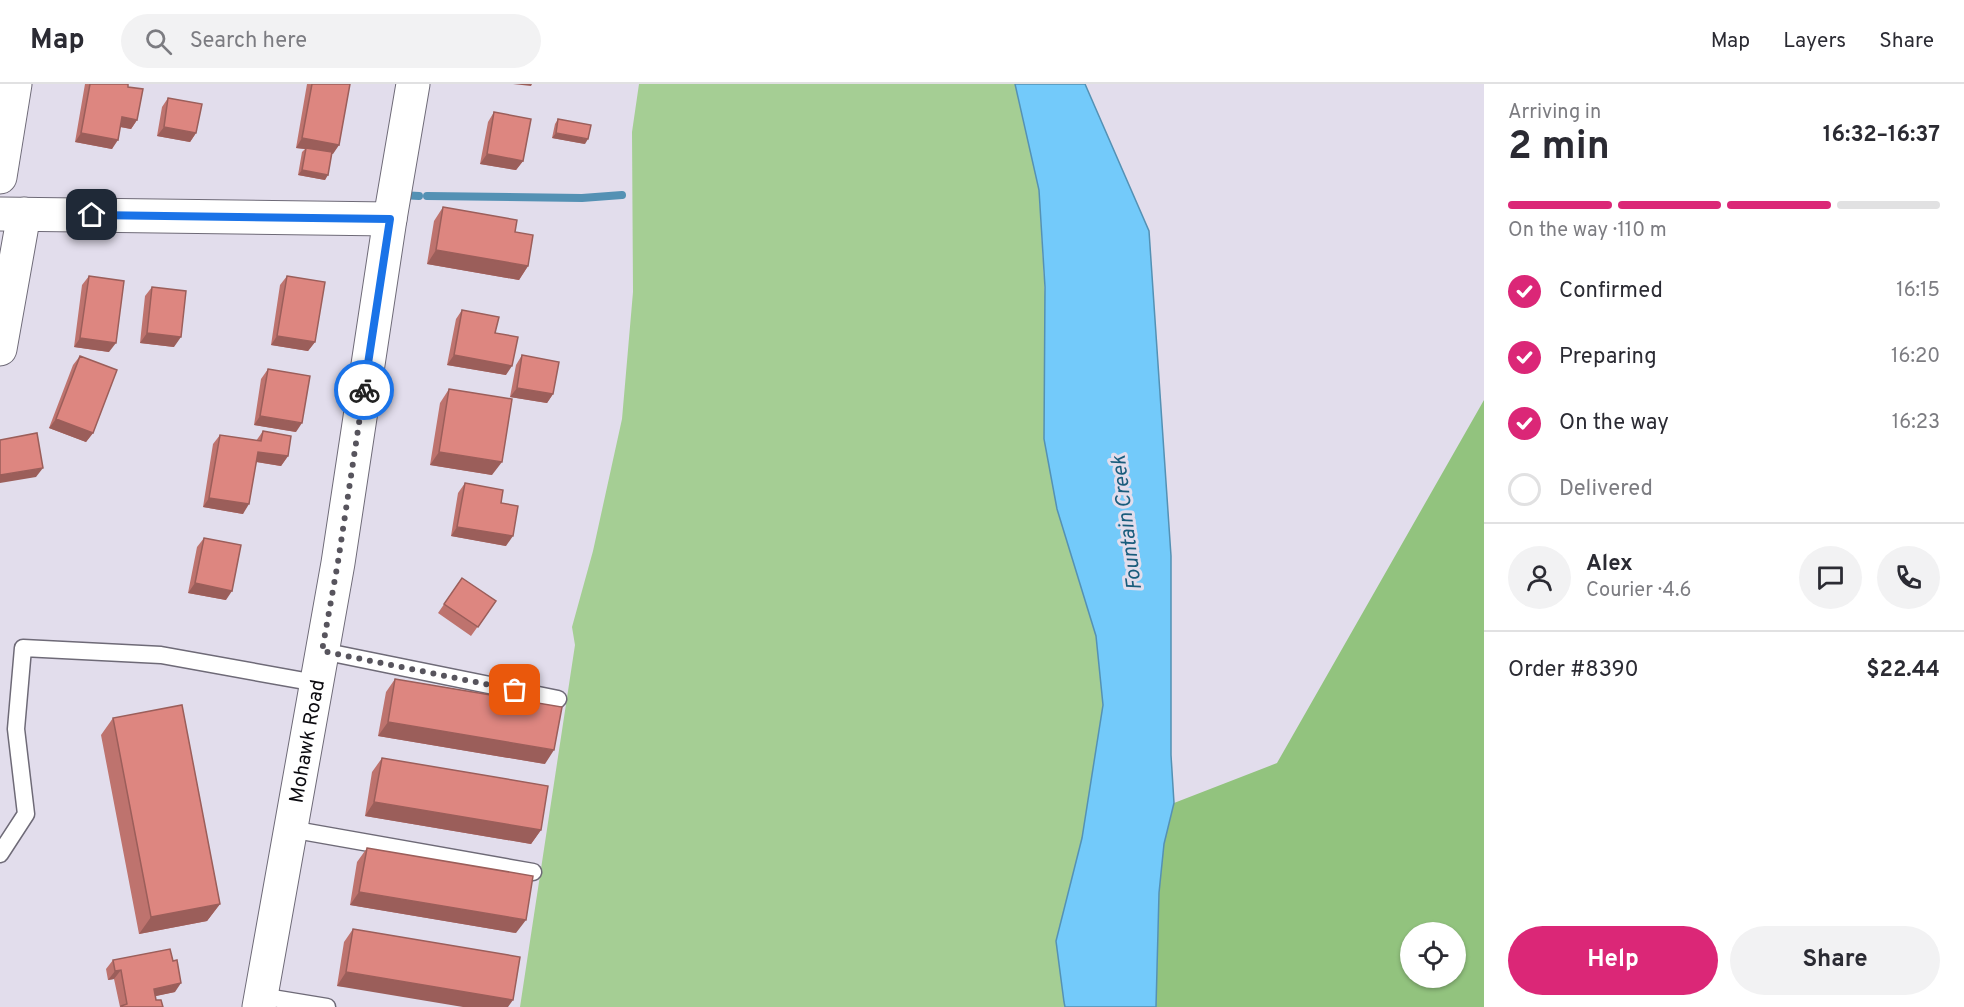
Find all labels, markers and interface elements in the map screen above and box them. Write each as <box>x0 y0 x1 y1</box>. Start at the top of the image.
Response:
search box <box>121 14 541 68</box>
text: Map <box>30 23 85 59</box>
icon: search <box>142 25 175 58</box>
text: Search here <box>190 28 307 55</box>
text: Map <box>1711 28 1750 55</box>
text: Layers <box>1783 28 1846 55</box>
text: Share <box>1879 28 1934 55</box>
text: Arriving in <box>1508 100 1601 126</box>
text: 16:32–16:37 <box>1823 122 1940 149</box>
text: 2 min <box>1508 124 1610 173</box>
pin <box>66 189 117 240</box>
icon: home <box>75 198 108 231</box>
text: On the way · 110 m <box>1508 218 1667 244</box>
icon: check <box>1508 275 1541 308</box>
text: Confirmed <box>1559 278 1663 305</box>
text: 16:15 <box>1896 278 1940 304</box>
icon: check <box>1508 341 1541 374</box>
text: Preparing <box>1559 344 1657 371</box>
text: 16:20 <box>1891 344 1940 370</box>
courier <box>334 360 394 420</box>
icon: bike <box>348 374 381 407</box>
icon: check <box>1508 407 1541 440</box>
text: On the way <box>1559 410 1669 437</box>
text: 16:23 <box>1892 410 1940 436</box>
water label: Fountain Creek <box>1106 453 1149 592</box>
text: Delivered <box>1559 476 1653 503</box>
button: person <box>1508 546 1571 609</box>
button: chat <box>1799 546 1862 609</box>
button: phone <box>1877 546 1940 609</box>
text: Alex <box>1586 551 1633 578</box>
text: Courier · 4.6 <box>1586 578 1691 604</box>
text: Order #8390 <box>1508 657 1639 684</box>
text: $22.44 <box>1866 657 1940 684</box>
pin <box>489 664 540 715</box>
icon: bag <box>498 673 531 706</box>
street label: Mohawk Road <box>285 678 332 805</box>
map controls <box>1400 922 1466 988</box>
button: locate <box>1400 922 1466 988</box>
button: Help <box>1508 926 1718 995</box>
button: Share <box>1730 926 1940 995</box>

